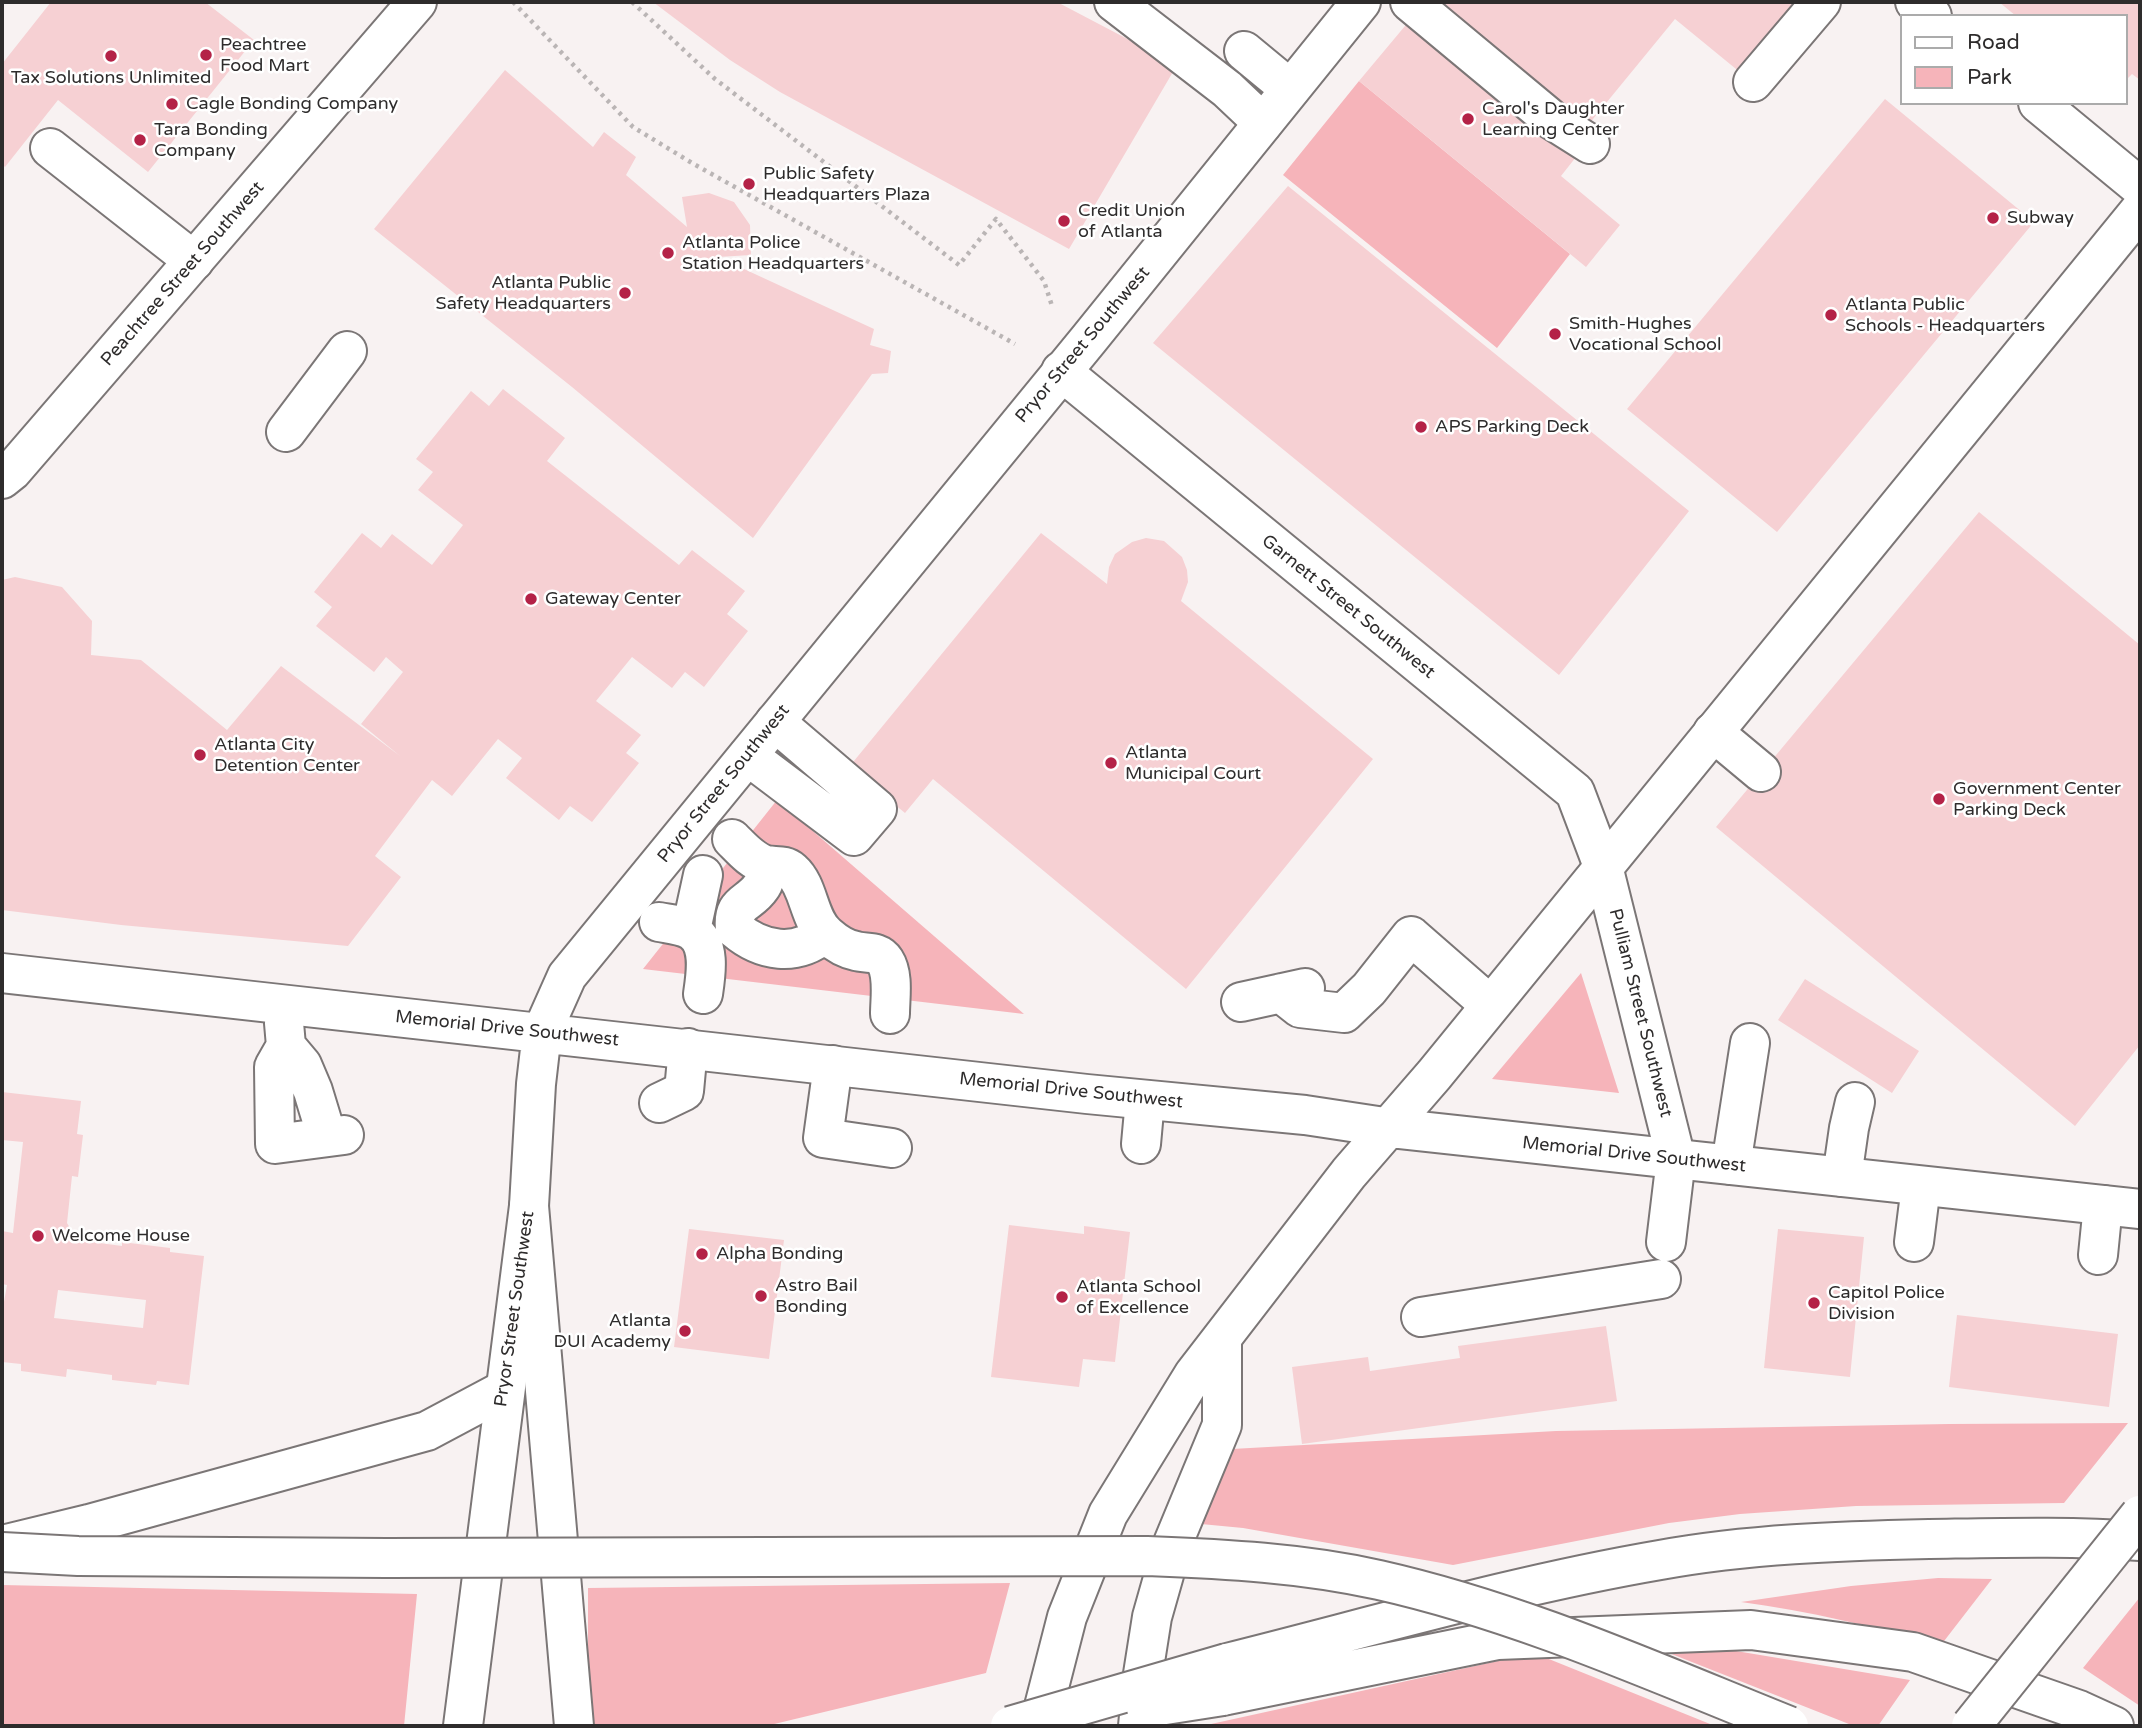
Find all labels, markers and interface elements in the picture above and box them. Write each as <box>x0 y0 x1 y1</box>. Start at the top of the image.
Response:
legend <box>1900 14 2128 105</box>
text: Road <box>1967 30 2020 55</box>
place label: Peachtree Food Mart <box>220 34 309 76</box>
marker: Peachtree Food Mart <box>198 47 214 63</box>
marker: Tax Solutions Unlimited <box>103 48 119 64</box>
text: Park <box>1967 65 2012 90</box>
place label: Tax Solutions Unlimited <box>11 67 211 89</box>
place label: Cagle Bonding Company <box>186 93 398 115</box>
marker: Cagle Bonding Company <box>164 96 180 112</box>
place label: Carol's Daughter Learning Center <box>1482 98 1624 140</box>
marker: Carol's Daughter Learning Center <box>1460 111 1476 127</box>
place label: Tara Bonding Company <box>154 119 268 162</box>
marker: Tara Bonding Company <box>132 132 148 148</box>
place label: Public Safety Headquarters Plaza <box>763 163 930 206</box>
marker: Public Safety Headquarters Plaza <box>741 176 757 192</box>
street label: Peachtree Street Southwest <box>97 177 269 371</box>
place label: Credit Union of Atlanta <box>1078 200 1185 242</box>
place label: Subway <box>2007 207 2074 229</box>
marker: Subway <box>1985 210 2001 226</box>
marker: Credit Union of Atlanta <box>1056 213 1072 229</box>
place label: Atlanta Police Station Headquarters <box>682 232 864 274</box>
marker: Atlanta Police Station Headquarters <box>660 245 676 261</box>
street label: Pryor Street Southwest <box>1011 262 1155 428</box>
place label: Atlanta Public Safety Headquarters <box>436 272 611 314</box>
marker: Atlanta Public Safety Headquarters <box>617 285 633 301</box>
place label: Atlanta Public Schools - Headquarters <box>1845 294 2045 336</box>
marker: Atlanta Public Schools - Headquarters <box>1823 307 1839 323</box>
place label: Smith-Hughes Vocational School <box>1569 313 1721 356</box>
marker: Smith-Hughes Vocational School <box>1547 326 1563 342</box>
place label: APS Parking Deck <box>1435 416 1589 438</box>
marker: APS Parking Deck <box>1413 419 1429 435</box>
street label: Garnett Street Southwest <box>1257 530 1439 684</box>
place label: Gateway Center <box>545 588 681 610</box>
marker: Gateway Center <box>523 591 539 607</box>
street label: Pryor Street Southwest <box>653 700 795 868</box>
place label: Atlanta City Detention Center <box>214 734 360 776</box>
place label: Atlanta Municipal Court <box>1125 742 1261 784</box>
marker: Atlanta City Detention Center <box>192 747 208 763</box>
marker: Atlanta Municipal Court <box>1103 755 1119 771</box>
place label: Government Center Parking Deck <box>1953 778 2121 820</box>
marker: Government Center Parking Deck <box>1931 791 1947 807</box>
street label: Pulliam Street Southwest <box>1604 906 1676 1120</box>
street label: Memorial Drive Southwest <box>394 1007 620 1051</box>
street label: Memorial Drive Southwest <box>958 1069 1184 1113</box>
street label: Memorial Drive Southwest <box>1521 1133 1747 1177</box>
street label: Pryor Street Southwest <box>491 1210 539 1408</box>
place label: Welcome House <box>52 1225 190 1247</box>
marker: Welcome House <box>30 1228 46 1244</box>
place label: Alpha Bonding <box>716 1243 843 1265</box>
marker: Alpha Bonding <box>694 1246 710 1262</box>
place label: Astro Bail Bonding <box>775 1275 858 1318</box>
place label: Atlanta School of Excellence <box>1076 1276 1201 1318</box>
place label: Capitol Police Division <box>1828 1282 1945 1324</box>
marker: Astro Bail Bonding <box>753 1288 769 1304</box>
marker: Atlanta School of Excellence <box>1054 1289 1070 1305</box>
marker: Capitol Police Division <box>1806 1295 1822 1311</box>
place label: Atlanta DUI Academy <box>554 1310 671 1352</box>
marker: Atlanta DUI Academy <box>677 1323 693 1339</box>

